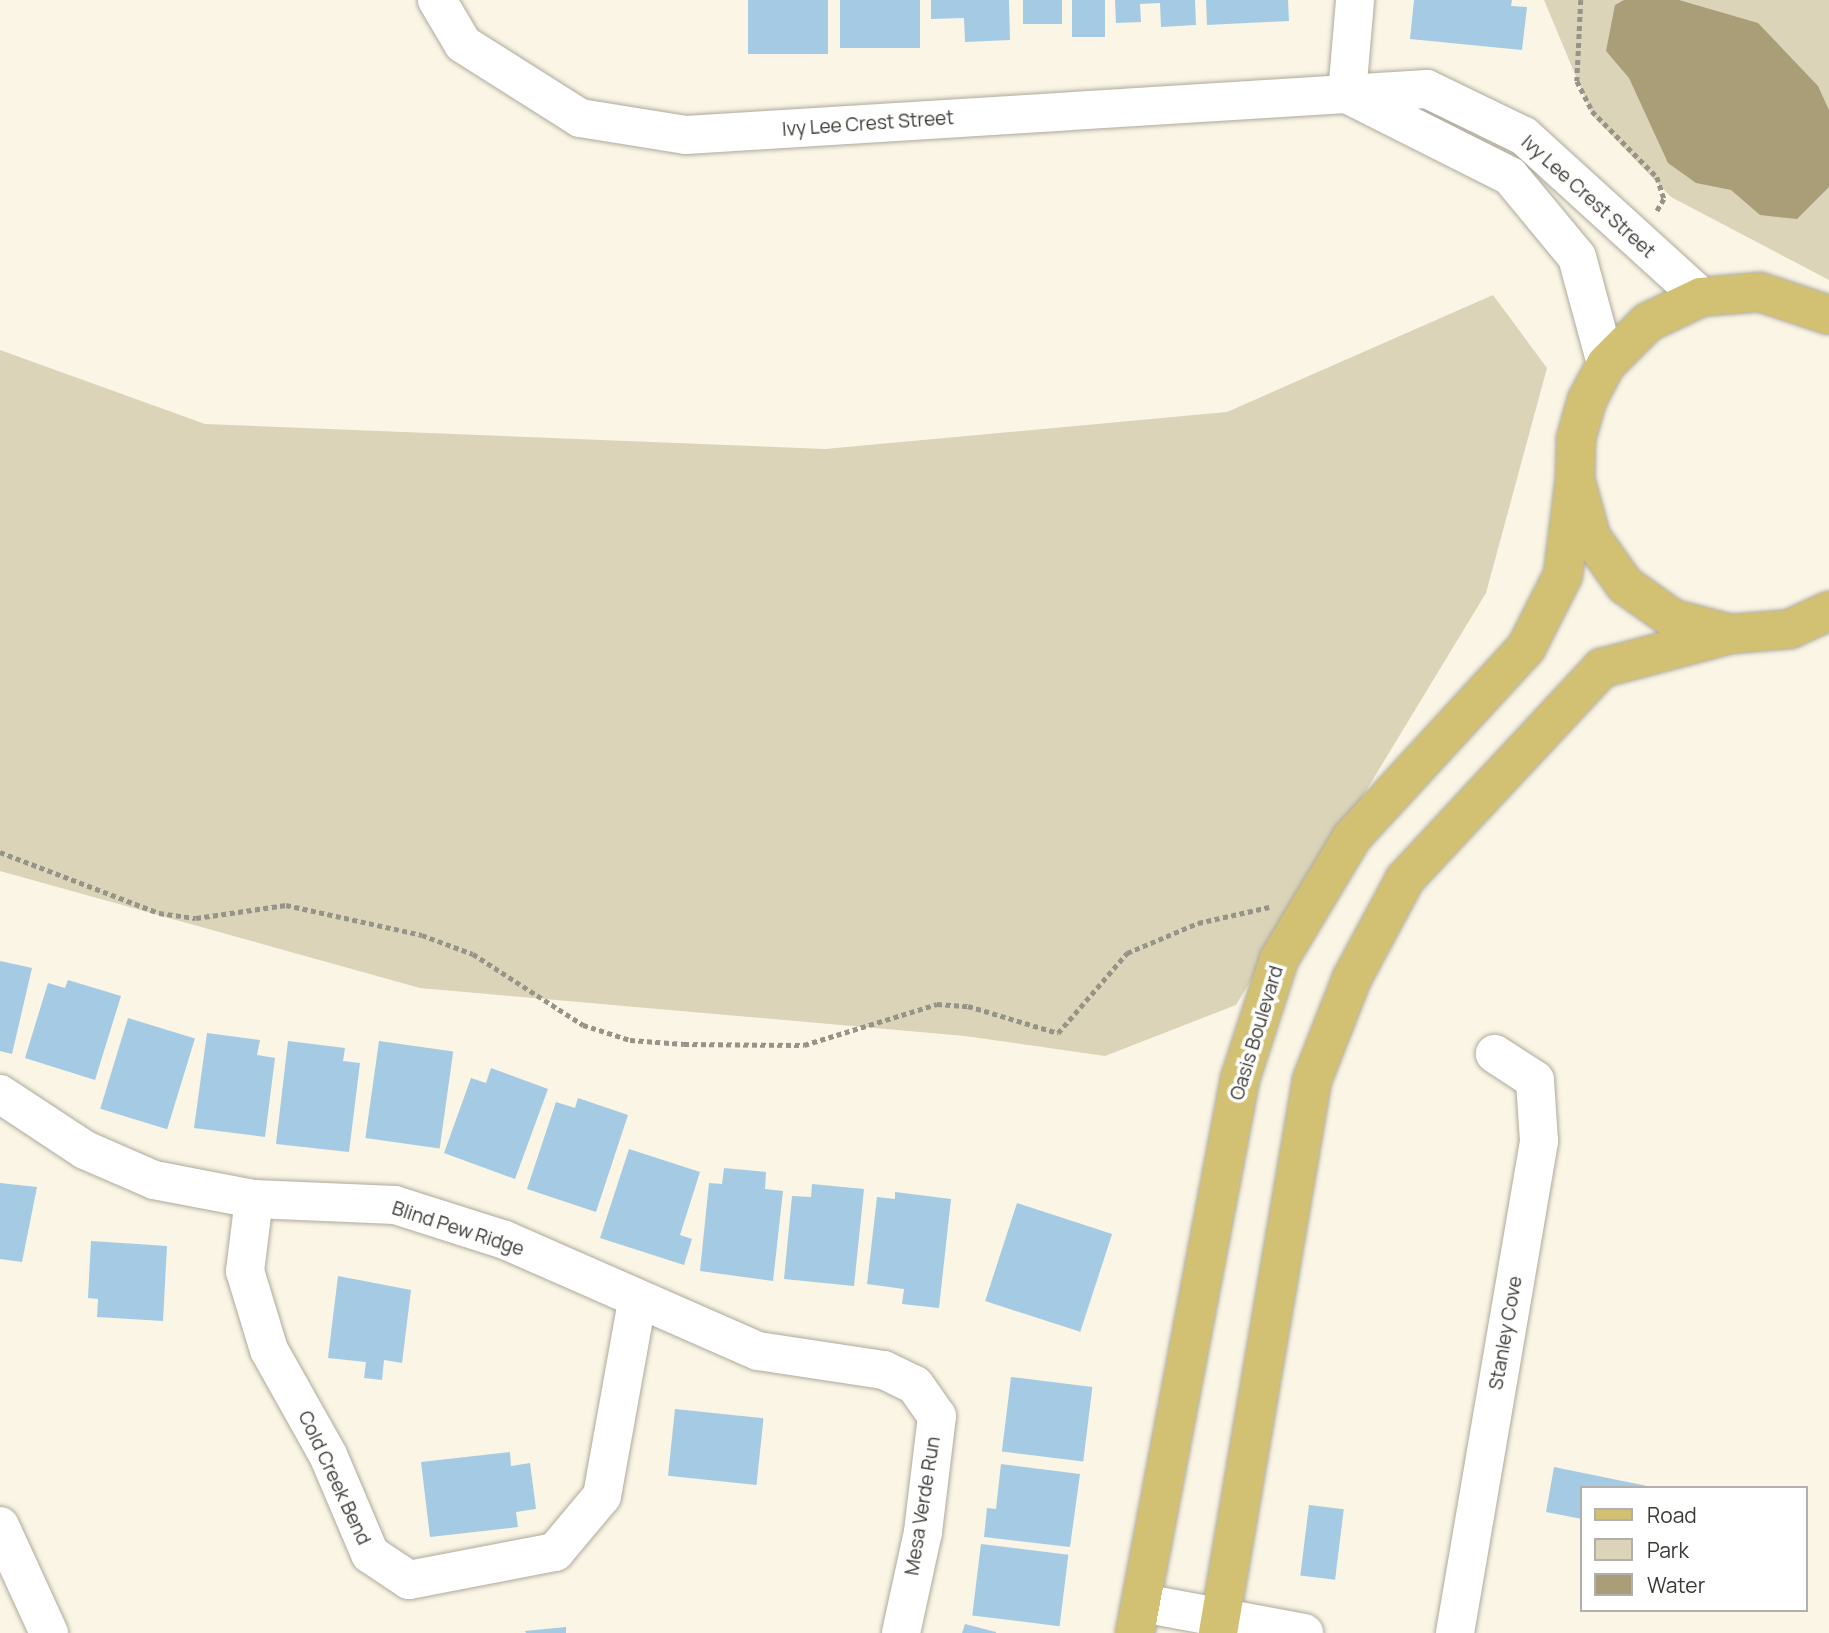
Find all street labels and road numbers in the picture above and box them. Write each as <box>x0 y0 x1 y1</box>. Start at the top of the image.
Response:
street label: Ivy Lee Crest Street <box>781 107 955 141</box>
street label: Ivy Lee Crest Street <box>1516 131 1660 263</box>
street label: Oasis Boulevard <box>1226 963 1288 1103</box>
street label: Blind Pew Ridge <box>389 1197 527 1261</box>
street label: Stanley Cove <box>1485 1274 1527 1392</box>
street label: Cold Creek Bend <box>293 1407 375 1549</box>
street label: Mesa Verde Run <box>901 1435 945 1577</box>

